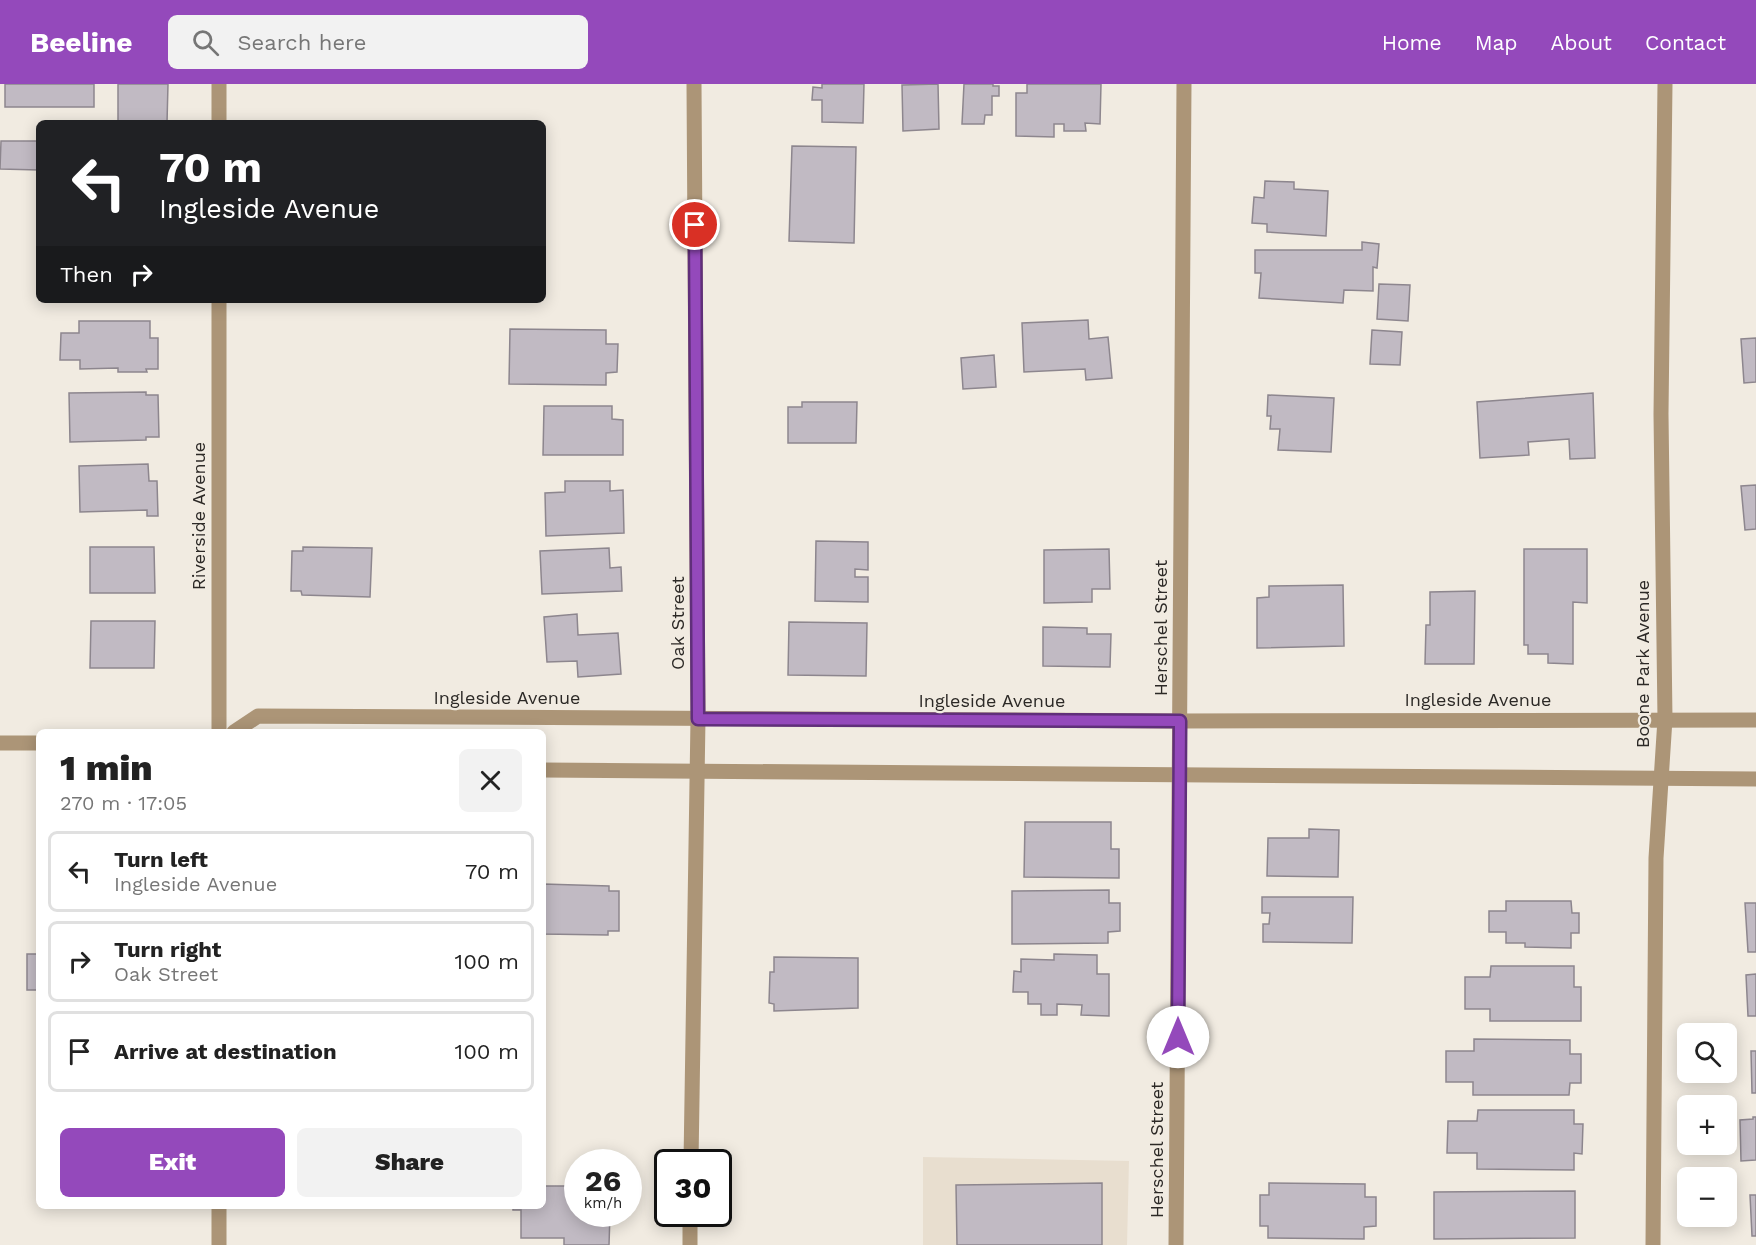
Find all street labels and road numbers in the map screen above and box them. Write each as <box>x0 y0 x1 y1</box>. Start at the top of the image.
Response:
street label: Riverside Avenue <box>188 442 209 590</box>
street label: Herschel Street <box>1150 559 1171 696</box>
street label: Oak Street <box>667 576 688 670</box>
street label: Boone Park Avenue <box>1632 580 1653 748</box>
street label: Ingleside Avenue <box>434 687 580 708</box>
street label: Ingleside Avenue <box>1405 689 1551 710</box>
street label: Ingleside Avenue <box>919 690 1065 711</box>
street label: Herschel Street <box>1146 1081 1167 1218</box>

